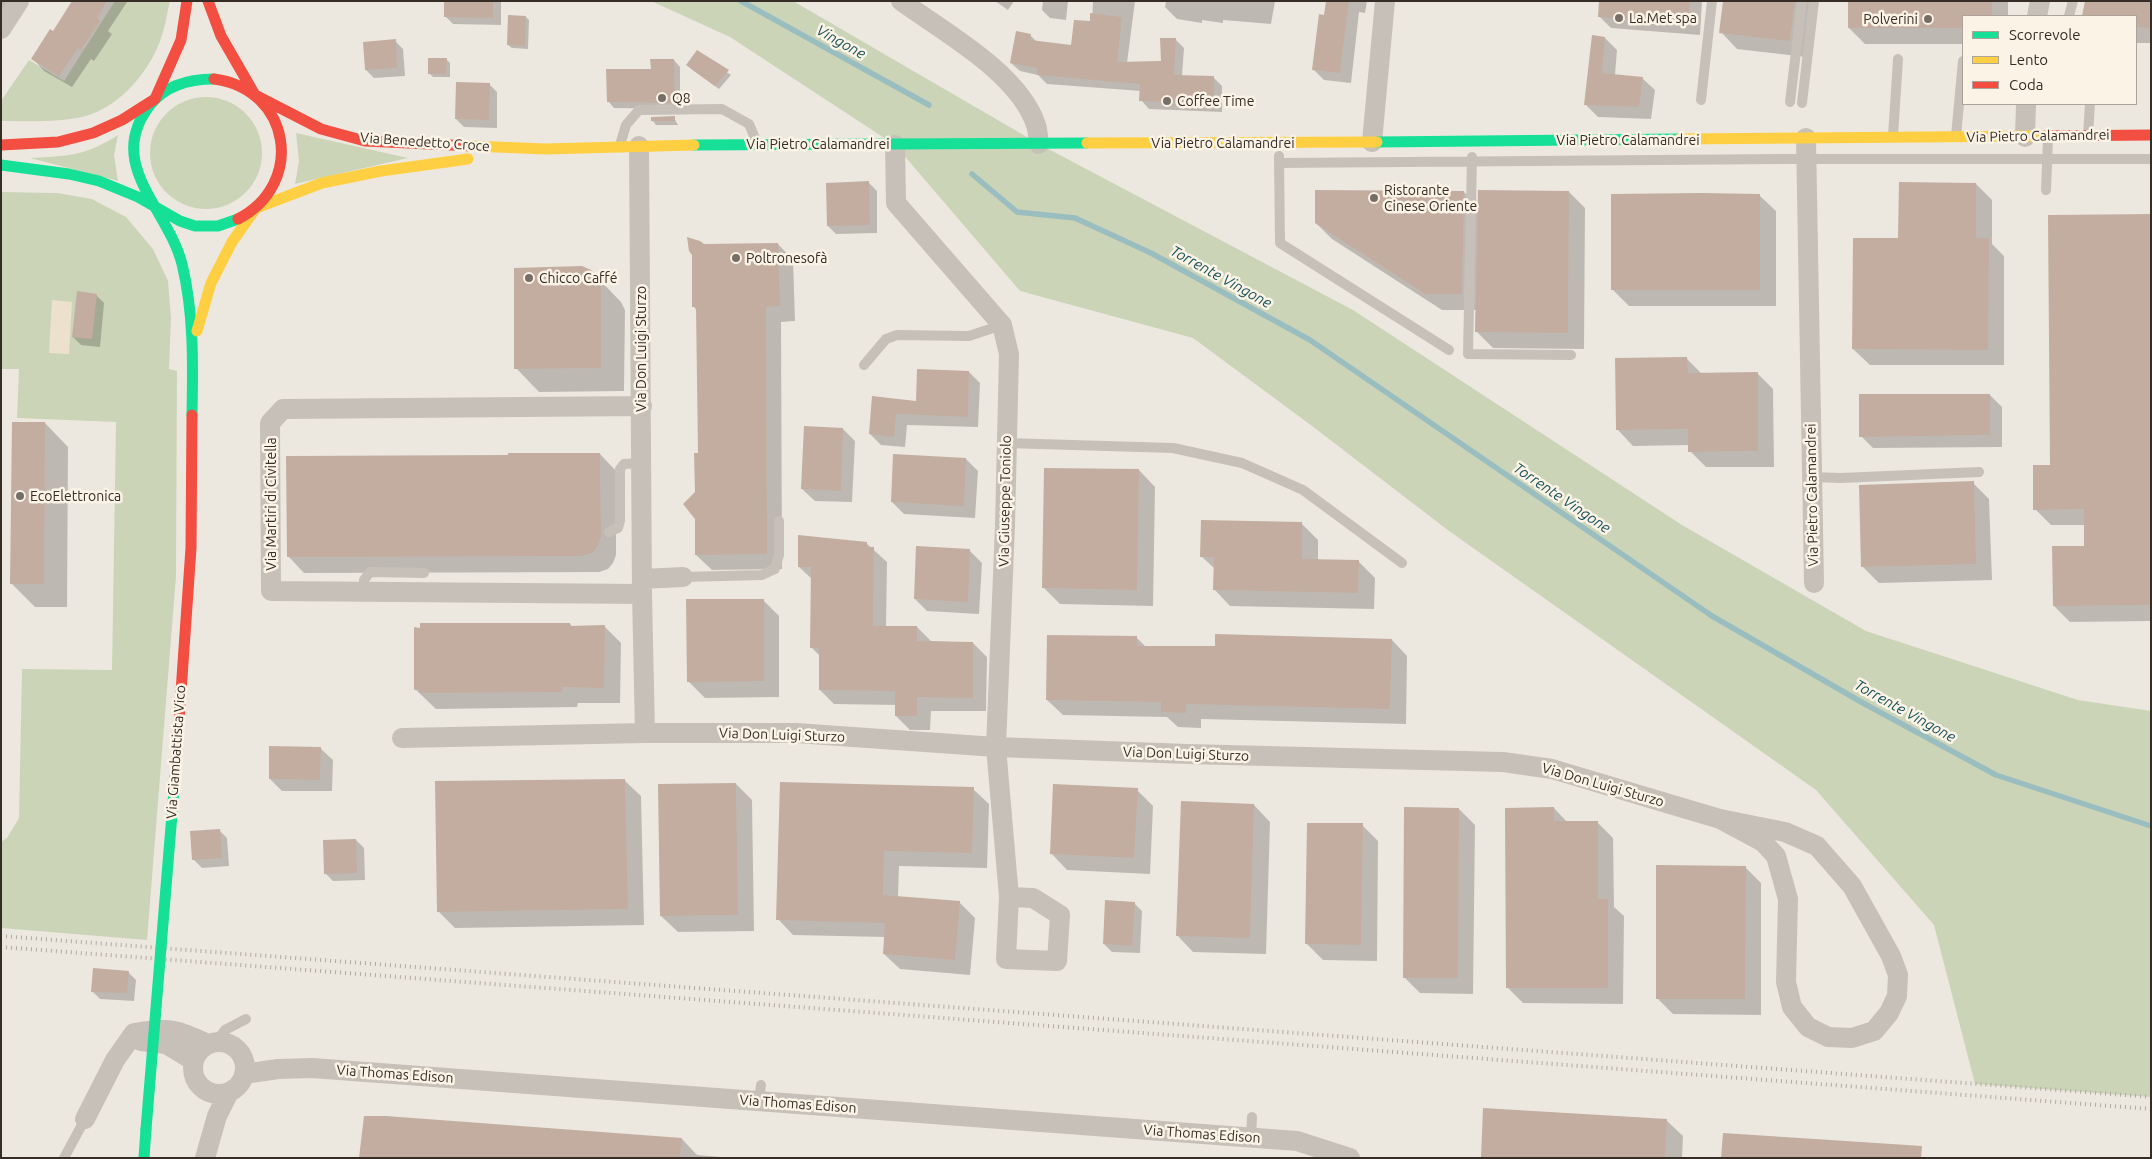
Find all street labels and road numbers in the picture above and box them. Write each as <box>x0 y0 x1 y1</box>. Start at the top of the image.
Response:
street label: Via Pietro Calamandrei <box>1966 126 2110 146</box>
street label: Via Benedetto Croce <box>360 129 490 155</box>
street label: Via Pietro Calamandrei <box>1556 132 1700 148</box>
street label: Via Pietro Calamandrei <box>1151 135 1295 151</box>
street label: Via Pietro Calamandrei <box>746 136 890 152</box>
street label: Via Don Luigi Sturzo <box>633 286 649 412</box>
street label: Via Pietro Calamandrei <box>1802 423 1822 567</box>
street label: Via Giuseppe Toniolo <box>995 435 1015 567</box>
street label: Via Martiri di Civitella <box>263 437 279 571</box>
street label: Via Giambattista Vico <box>163 684 189 820</box>
street label: Via Don Luigi Sturzo <box>719 724 845 746</box>
street label: Via Don Luigi Sturzo <box>1123 743 1249 765</box>
street label: Via Don Luigi Sturzo <box>1540 760 1666 810</box>
street label: Via Thomas Edison <box>336 1062 454 1086</box>
street label: Via Thomas Edison <box>739 1092 857 1116</box>
street label: Via Thomas Edison <box>1143 1122 1261 1146</box>

